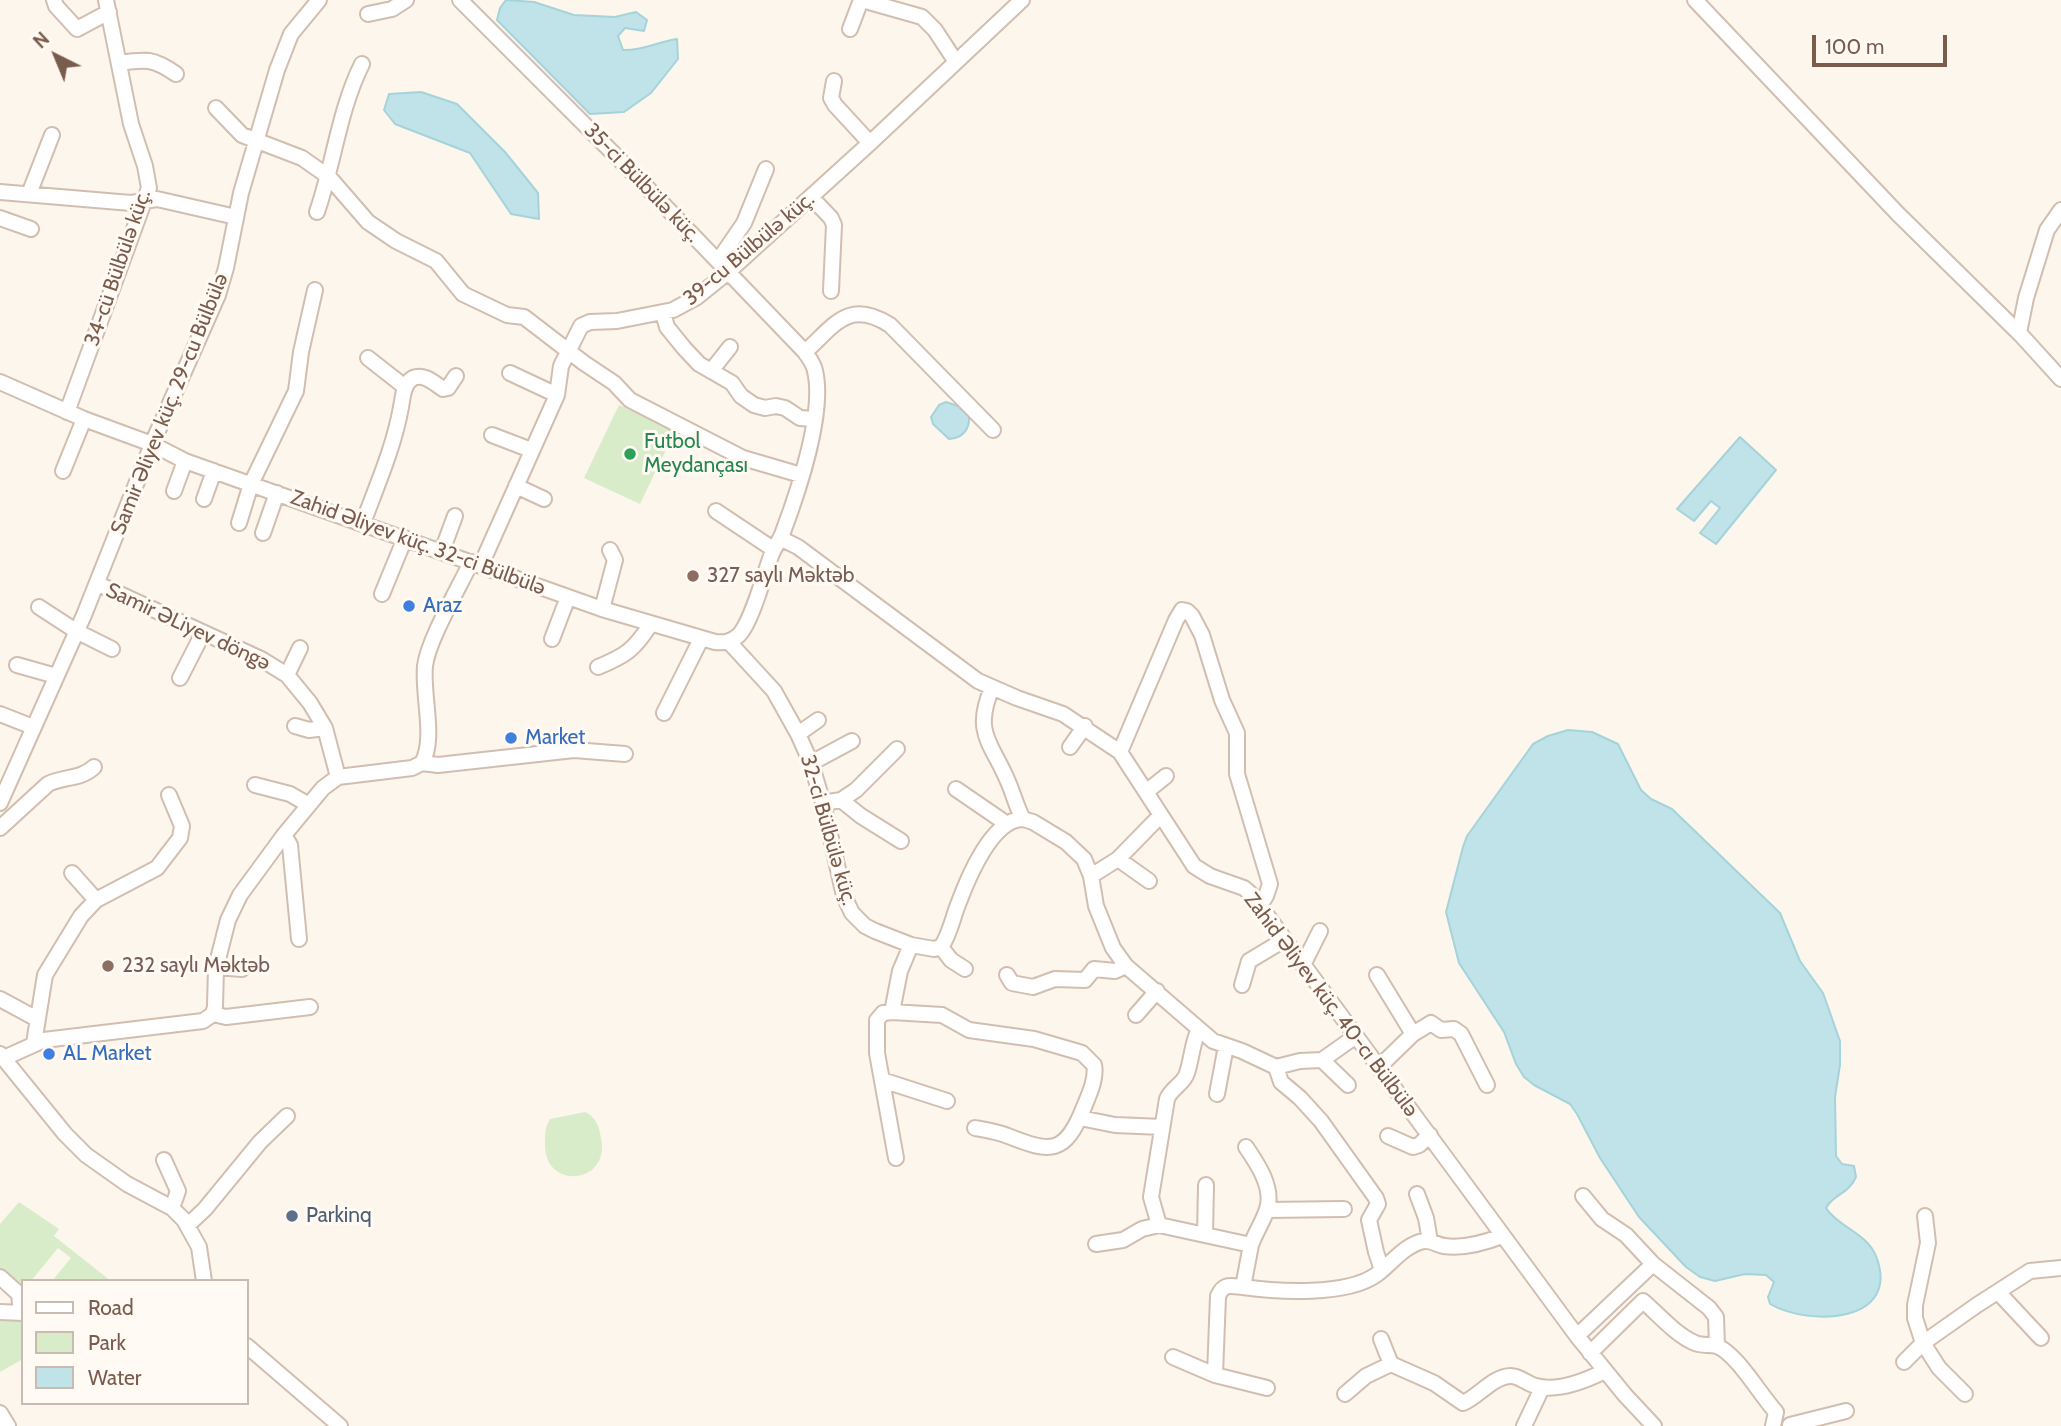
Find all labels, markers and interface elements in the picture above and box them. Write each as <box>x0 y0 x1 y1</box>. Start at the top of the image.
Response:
north arrow <box>21 21 91 91</box>
scale bar <box>1816 21 1951 65</box>
text: N <box>29 27 54 53</box>
text: 100 m <box>1825 34 1884 59</box>
street label: 35-ci Bülbülə küç. <box>579 118 705 248</box>
street label: 34-cü Bülbülə küç. <box>79 187 157 349</box>
street label: 39-cu Bülbülə küç. <box>678 187 820 311</box>
street label: Samir Əliyev küç. 29-cu Bülbülə <box>106 270 234 538</box>
place label: Futbol Meydançası <box>644 429 748 479</box>
marker: Futbol Meydançası <box>622 446 638 462</box>
street label: Zahid Əliyev küç. 32-ci Bülbülə <box>287 485 549 601</box>
place label: 327 saylı Məktəb <box>707 563 854 589</box>
marker: 327 saylı Məktəb <box>685 568 701 584</box>
street label: Samir ƏLiyev döngə <box>102 578 274 676</box>
place label: Araz <box>423 593 462 619</box>
marker: Araz <box>401 598 417 614</box>
place label: Market <box>525 725 585 751</box>
marker: Market <box>503 730 519 746</box>
street label: 32-ci Bülbülə küç. <box>794 752 862 908</box>
street label: Zahid Əliyev küç. 40-cı Bülbülə <box>1238 888 1424 1122</box>
place label: 232 saylı Məktəb <box>122 953 270 979</box>
marker: 232 saylı Məktəb <box>100 958 116 974</box>
place label: AL Market <box>63 1041 152 1067</box>
marker: AL Market <box>41 1046 57 1062</box>
place label: Parkinq <box>306 1203 372 1229</box>
marker: Parkinq <box>284 1208 300 1224</box>
legend <box>21 1279 248 1405</box>
text: Road <box>88 1295 134 1320</box>
text: Park <box>88 1330 126 1355</box>
text: Water <box>88 1365 141 1390</box>

